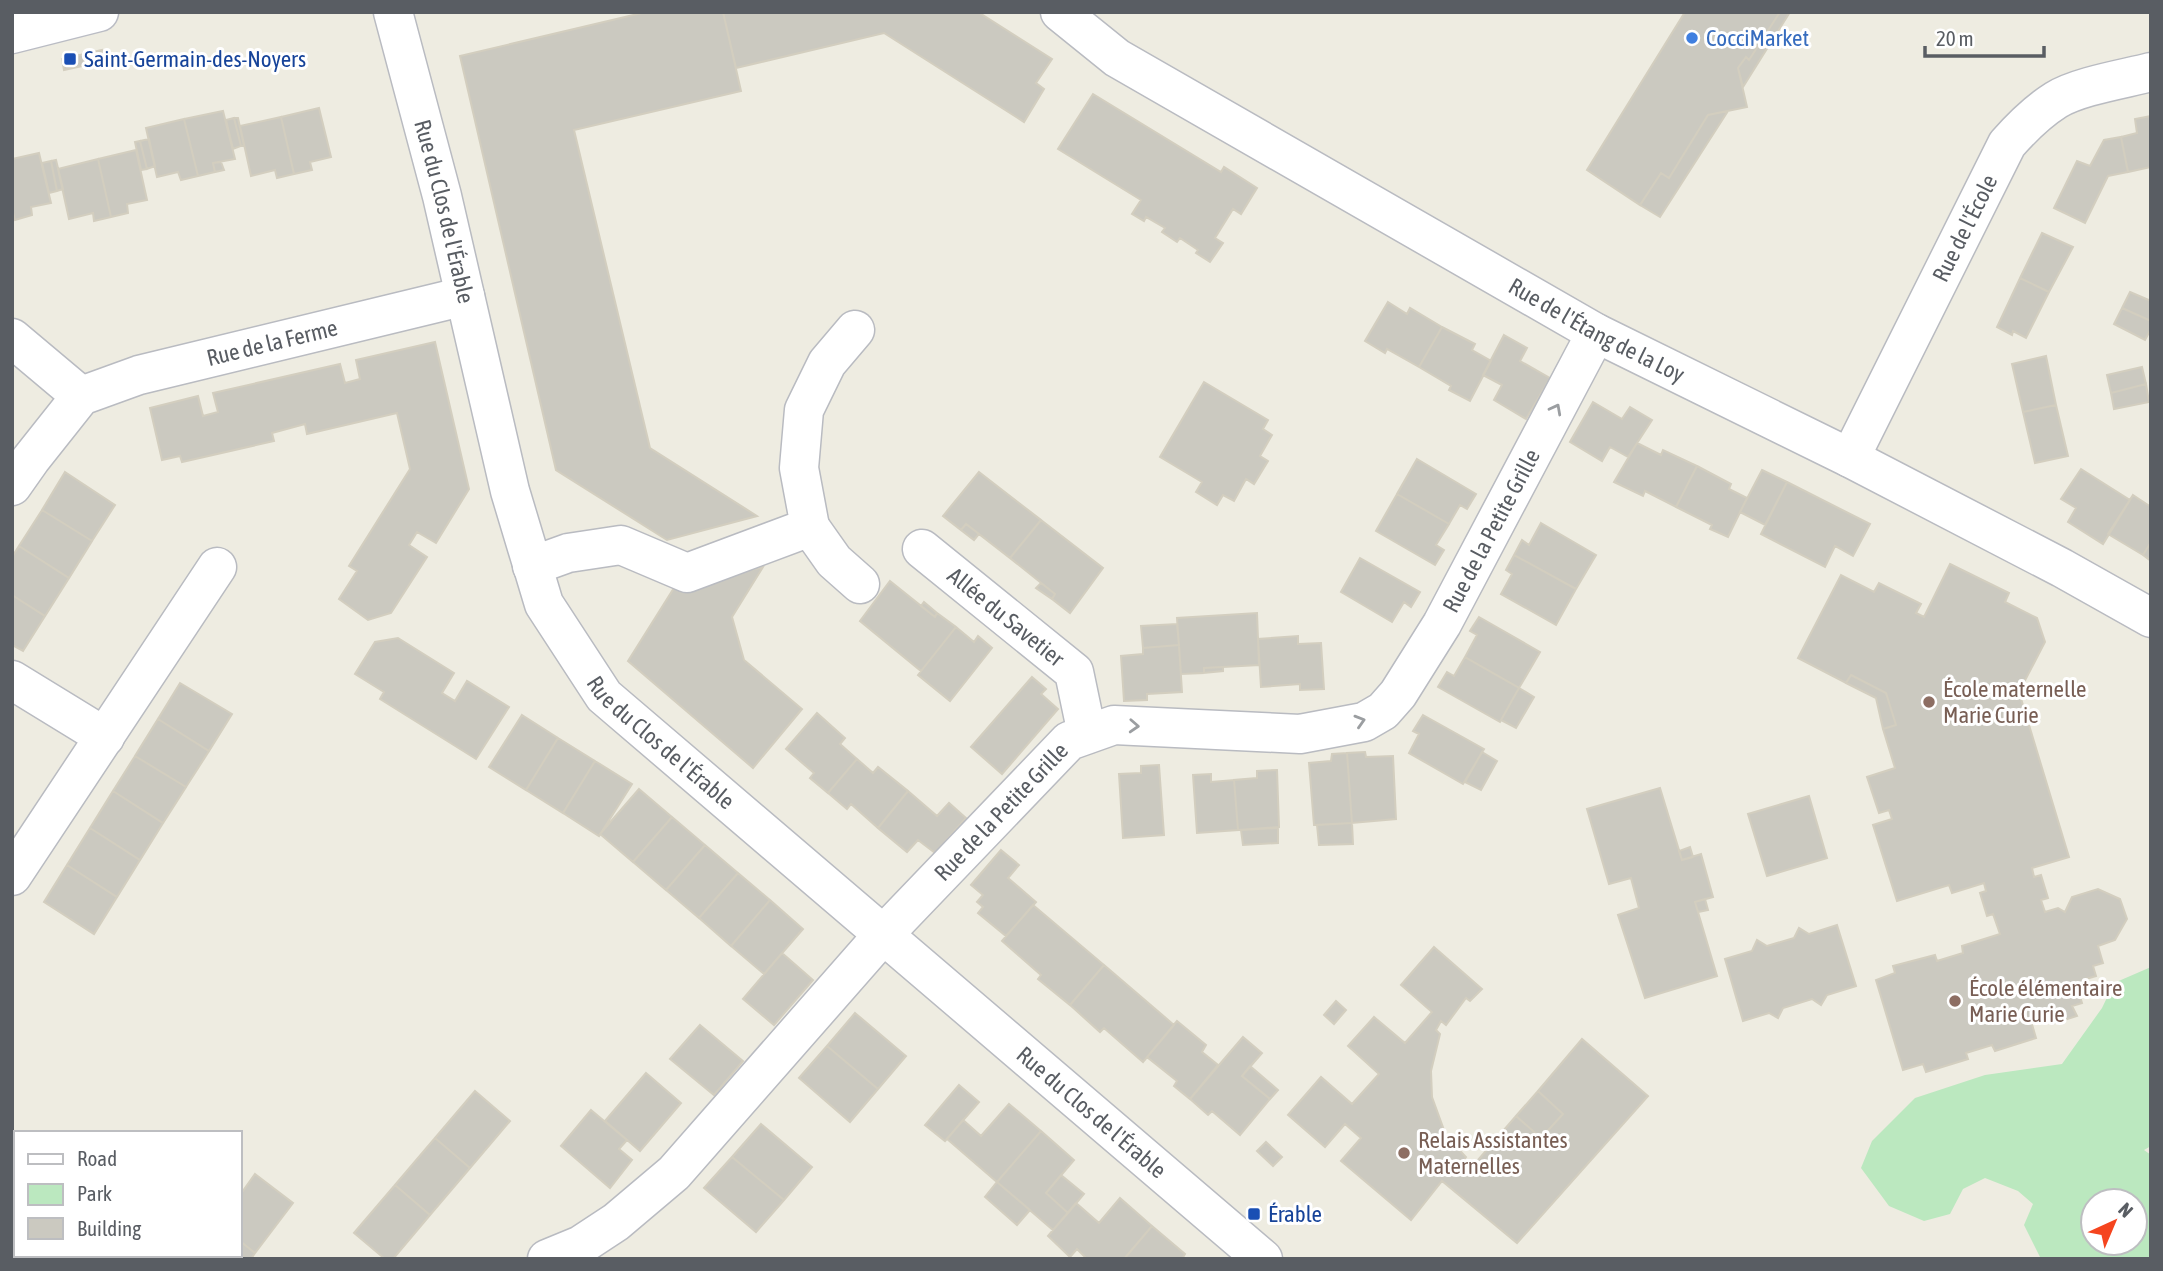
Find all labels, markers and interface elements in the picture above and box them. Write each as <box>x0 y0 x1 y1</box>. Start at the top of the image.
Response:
scale bar <box>1925 14 2044 58</box>
place label: CocciMarket <box>1706 25 1809 51</box>
text: 20 m <box>1936 26 1974 50</box>
marker: CocciMarket <box>1684 30 1700 46</box>
place label: Saint-Germain-des-Noyers <box>84 46 306 72</box>
marker: Saint-Germain-des-Noyers <box>62 51 78 67</box>
street label: Rue du Clos de l'Érable <box>409 117 479 306</box>
street label: Rue de l'École <box>1927 170 2003 286</box>
street label: Rue de l'Étang de la Loy <box>1504 273 1689 388</box>
street label: Rue de la Ferme <box>204 314 340 371</box>
one-way arrow <box>1548 404 1561 416</box>
street label: Rue de la Petite Grille <box>1438 445 1545 617</box>
street label: Allée du Savetier <box>943 562 1070 672</box>
street label: Rue du Clos de l'Érable <box>582 671 740 814</box>
place label: École maternelle Marie Curie <box>1943 676 2086 728</box>
marker: École maternelle Marie Curie <box>1921 694 1937 710</box>
one-way arrow <box>1353 715 1365 730</box>
one-way arrow <box>1128 718 1139 733</box>
street label: Rue de la Petite Grille <box>929 738 1073 886</box>
place label: École élémentaire Marie Curie <box>1969 975 2122 1027</box>
marker: École élémentaire Marie Curie <box>1947 993 1963 1009</box>
street label: Rue du Clos de l'Érable <box>1011 1041 1171 1183</box>
place label: Relais Assistantes Maternelles <box>1418 1127 1568 1179</box>
legend <box>14 1131 242 1257</box>
marker: Relais Assistantes Maternelles <box>1396 1145 1412 1161</box>
text: Road <box>77 1146 117 1170</box>
text: Park <box>77 1181 112 1205</box>
north arrow <box>2079 1187 2149 1257</box>
text: N <box>2114 1198 2137 1222</box>
place label: Érable <box>1268 1201 1322 1227</box>
marker: Érable <box>1246 1206 1262 1222</box>
text: Building <box>77 1216 141 1240</box>

